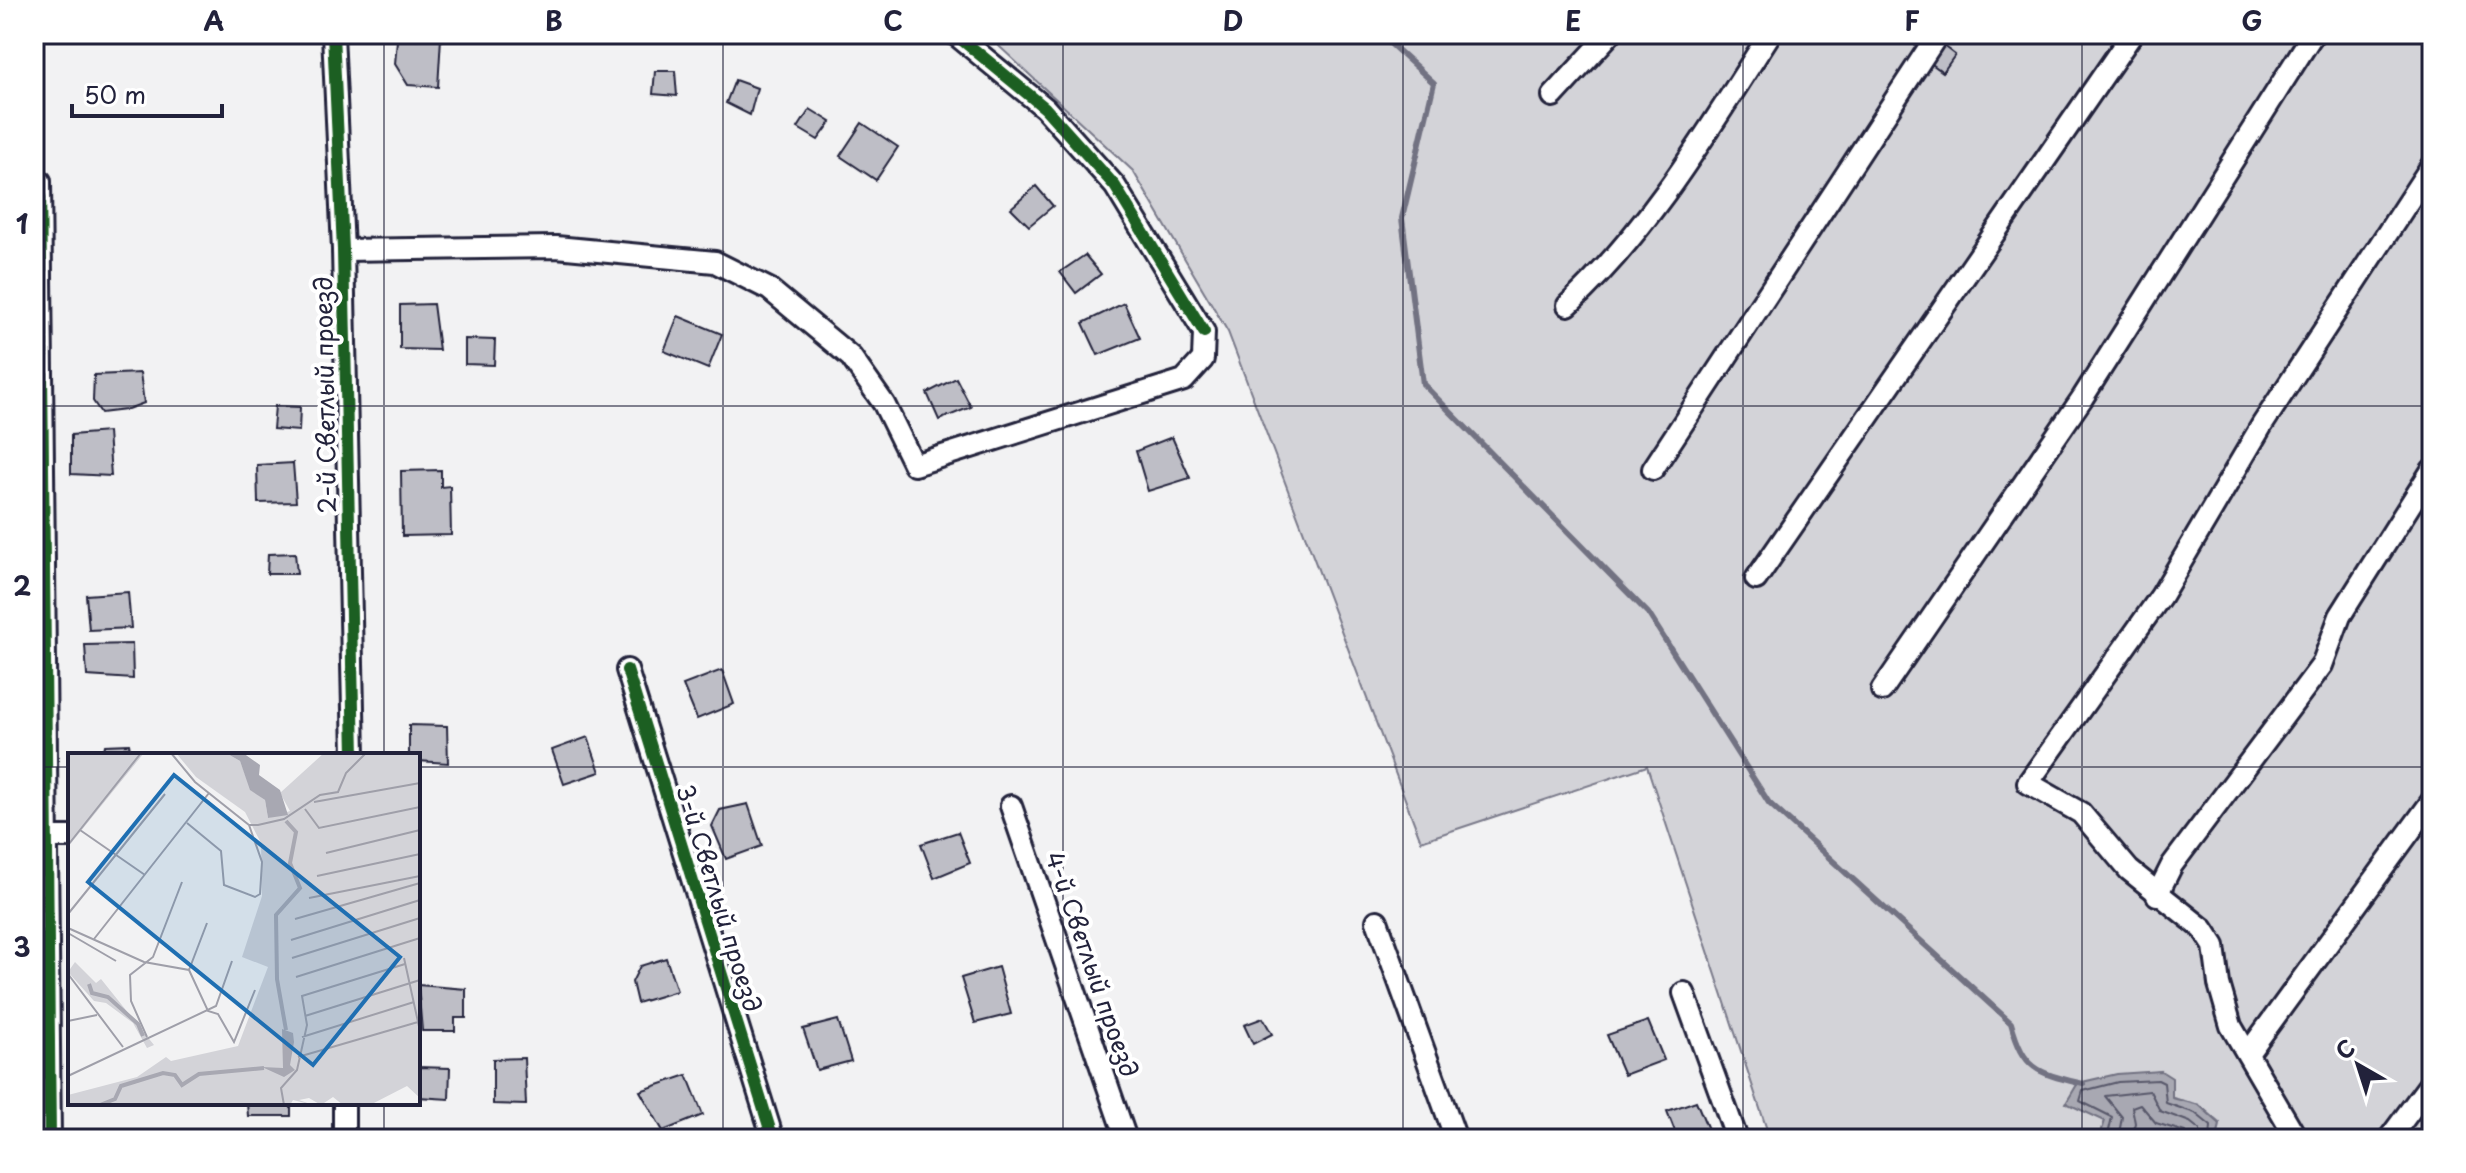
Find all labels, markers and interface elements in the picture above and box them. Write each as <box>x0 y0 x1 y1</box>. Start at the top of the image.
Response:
text: A <box>204 1 224 40</box>
text: B <box>545 1 563 40</box>
text: C <box>883 1 903 40</box>
text: D <box>1223 1 1243 40</box>
text: E <box>1565 1 1581 40</box>
text: F <box>1904 1 1920 40</box>
text: G <box>2241 1 2263 40</box>
scale bar <box>72 68 222 118</box>
text: 50 m <box>84 76 146 112</box>
text: 1 <box>16 204 28 243</box>
street label: 2-й Светлый проезд <box>304 276 344 514</box>
text: 2 <box>13 566 31 605</box>
inset map <box>68 753 420 1105</box>
street label: 3-й Светлый проезд <box>668 780 772 1016</box>
street label: 4-й Светлый проезд <box>1038 846 1148 1082</box>
text: 3 <box>13 927 31 966</box>
north arrow <box>2318 1025 2398 1105</box>
text: С <box>2328 1030 2361 1066</box>

